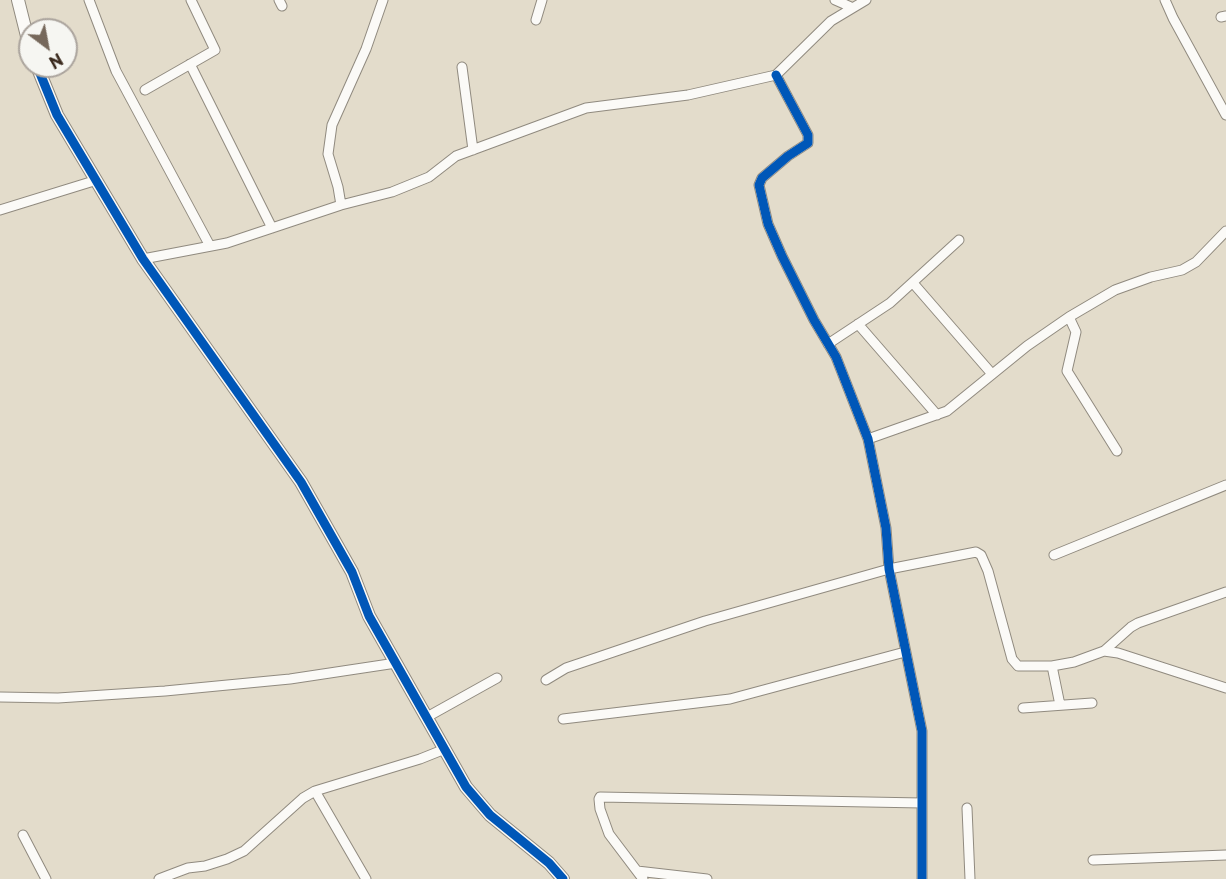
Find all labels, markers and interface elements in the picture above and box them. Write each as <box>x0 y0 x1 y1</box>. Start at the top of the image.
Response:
north arrow <box>18 18 78 78</box>
text: N <box>45 48 68 75</box>

